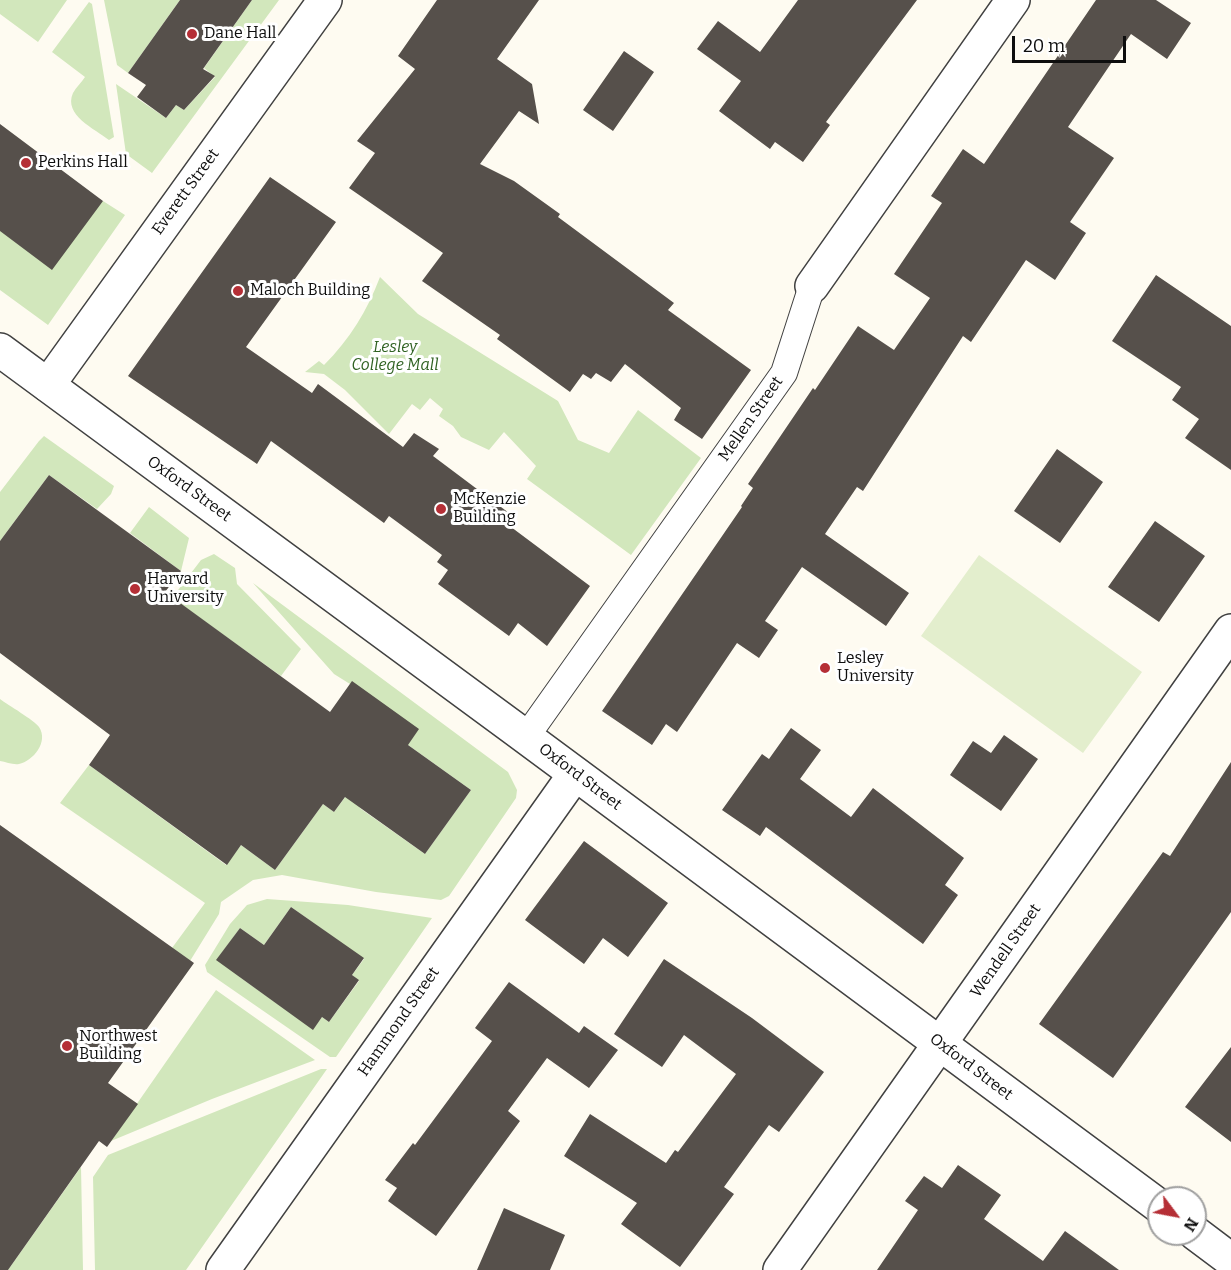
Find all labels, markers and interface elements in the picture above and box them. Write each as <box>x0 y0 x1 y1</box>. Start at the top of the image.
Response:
place label: Dane Hall <box>204 24 276 44</box>
scale bar <box>1015 24 1129 62</box>
marker: Dane Hall <box>185 27 199 41</box>
text: 20 m <box>1023 35 1065 57</box>
street label: Everett Street <box>148 145 224 239</box>
place label: Perkins Hall <box>38 153 128 173</box>
marker: Perkins Hall <box>19 156 33 170</box>
place label: Maloch Building <box>250 281 370 301</box>
marker: Maloch Building <box>231 284 245 298</box>
park label: Lesley College Mall <box>352 338 438 376</box>
street label: Mellen Street <box>715 373 787 465</box>
street label: Oxford Street <box>143 452 235 526</box>
place label: McKenzie Building <box>453 490 526 528</box>
marker: McKenzie Building <box>434 502 448 516</box>
place label: Harvard University <box>147 570 224 608</box>
marker: Harvard University <box>128 582 142 596</box>
place label: Lesley University <box>837 649 914 687</box>
marker: Lesley University <box>818 661 832 675</box>
street label: Oxford Street <box>535 739 625 815</box>
street label: Wendell Street <box>967 900 1045 1002</box>
street label: Hammond Street <box>354 964 444 1080</box>
place label: Northwest Building <box>79 1027 158 1065</box>
street label: Oxford Street <box>926 1029 1016 1105</box>
marker: Northwest Building <box>60 1039 74 1053</box>
north arrow <box>1147 1186 1207 1246</box>
text: N <box>1180 1214 1202 1235</box>

